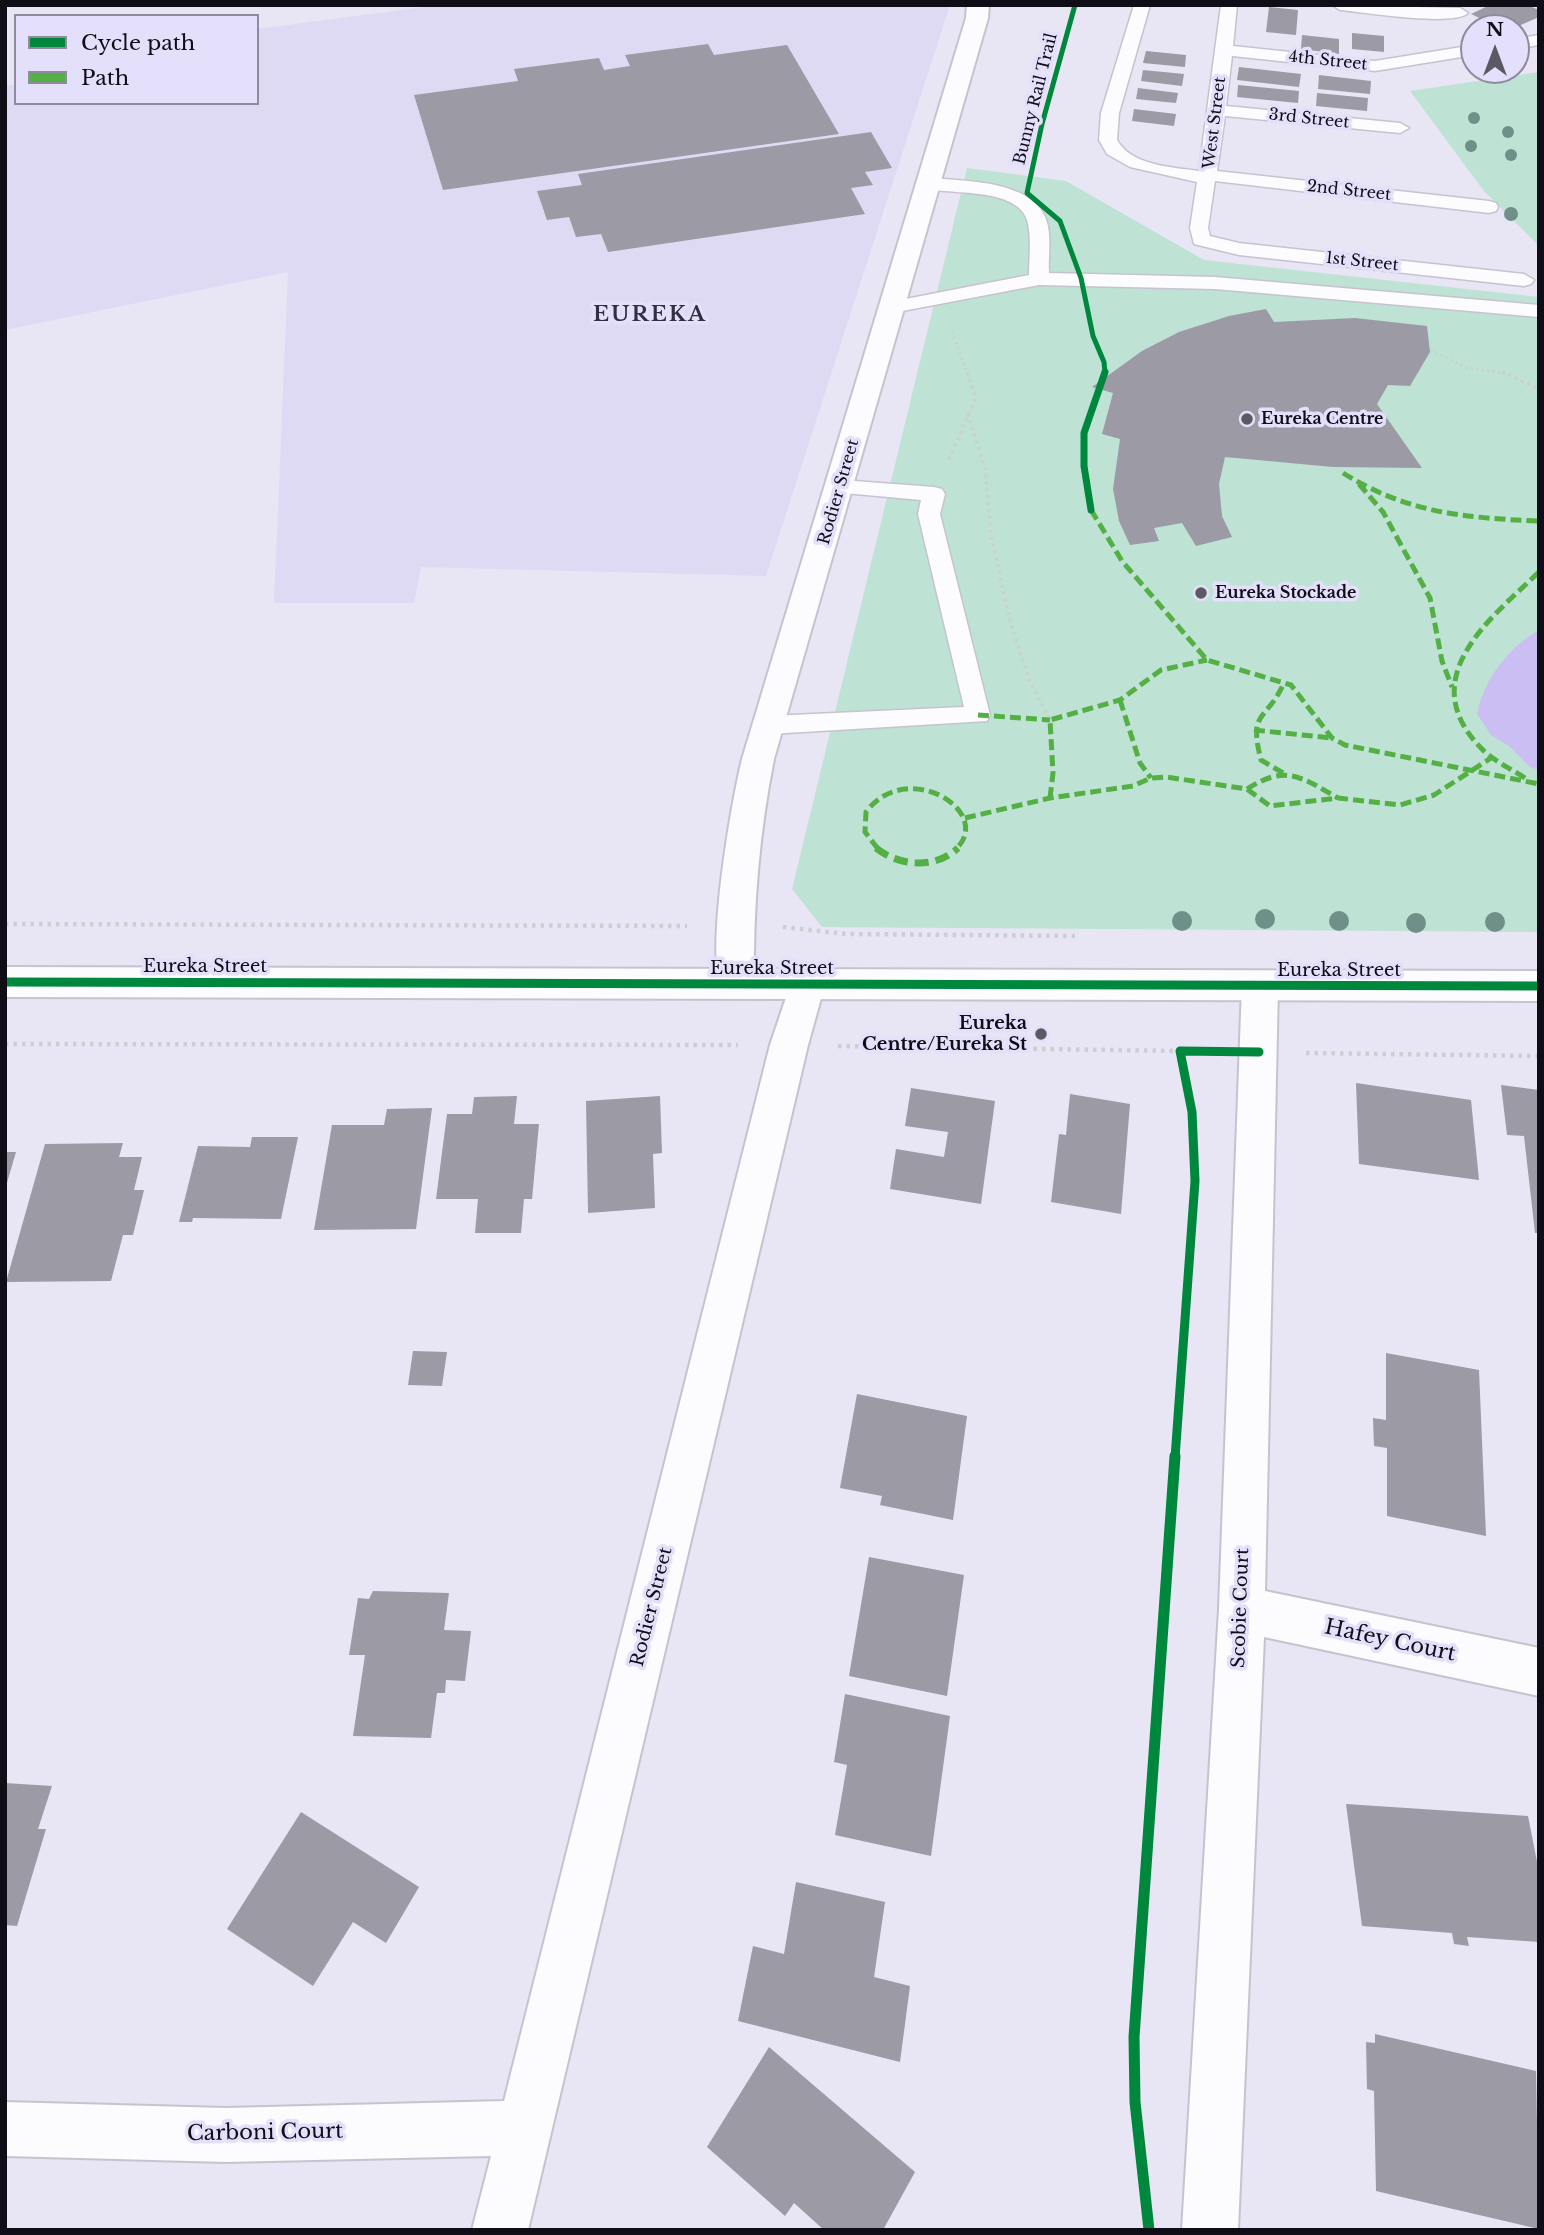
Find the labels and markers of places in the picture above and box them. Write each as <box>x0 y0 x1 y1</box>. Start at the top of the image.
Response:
place label: Eureka Centre <box>1261 409 1383 429</box>
marker: Eureka Centre <box>1239 411 1255 427</box>
place label: Eureka Stockade <box>1215 583 1356 603</box>
marker: Eureka Stockade <box>1193 585 1209 601</box>
place label: Eureka Centre/Eureka St <box>862 1013 1027 1056</box>
marker: Eureka Centre/Eureka St <box>1033 1026 1049 1042</box>

